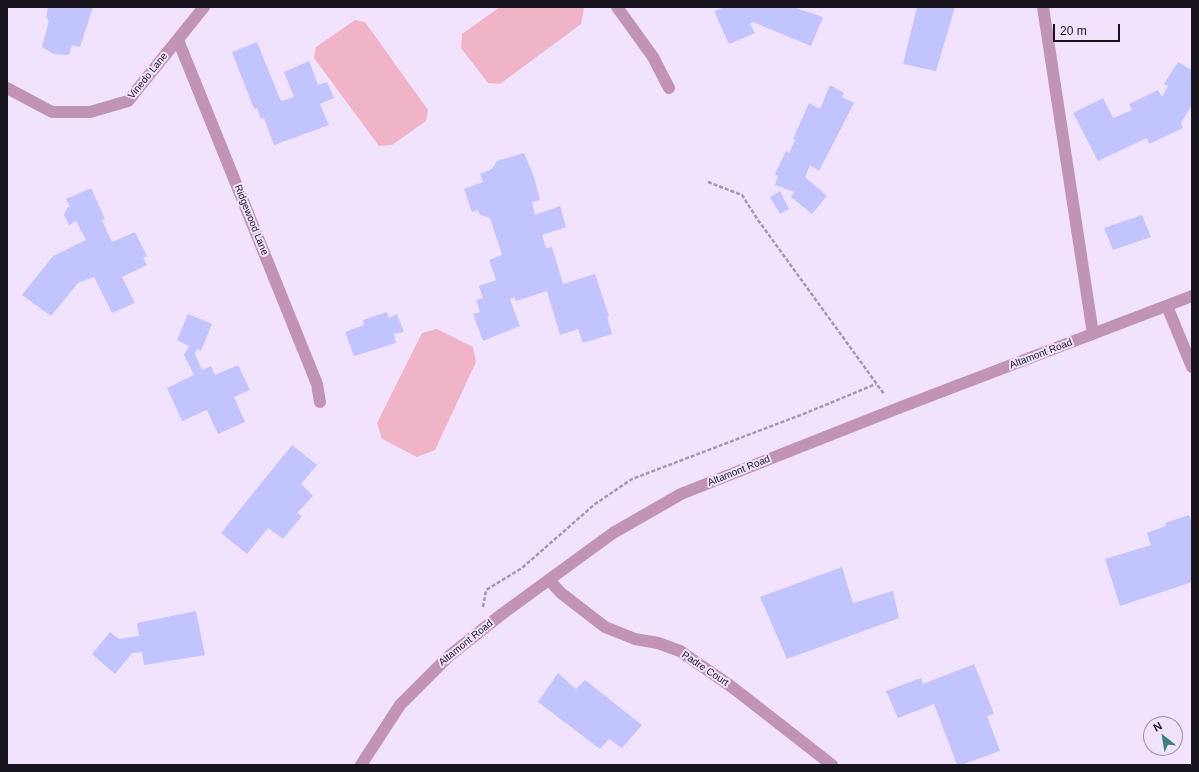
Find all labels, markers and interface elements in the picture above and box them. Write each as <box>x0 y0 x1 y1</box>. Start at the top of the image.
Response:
scale bar <box>1055 16 1122 42</box>
text: 20 m <box>1060 24 1087 38</box>
street label: Vinedo Lane <box>126 50 170 102</box>
street label: Ridgewood Lane <box>231 183 271 257</box>
street label: Altamont Road <box>1008 337 1074 371</box>
street label: Altamont Road <box>706 453 772 489</box>
street label: Altamont Road <box>437 618 495 668</box>
street label: Padre Court <box>679 649 731 689</box>
north arrow <box>1143 716 1183 756</box>
text: N <box>1151 719 1164 734</box>

